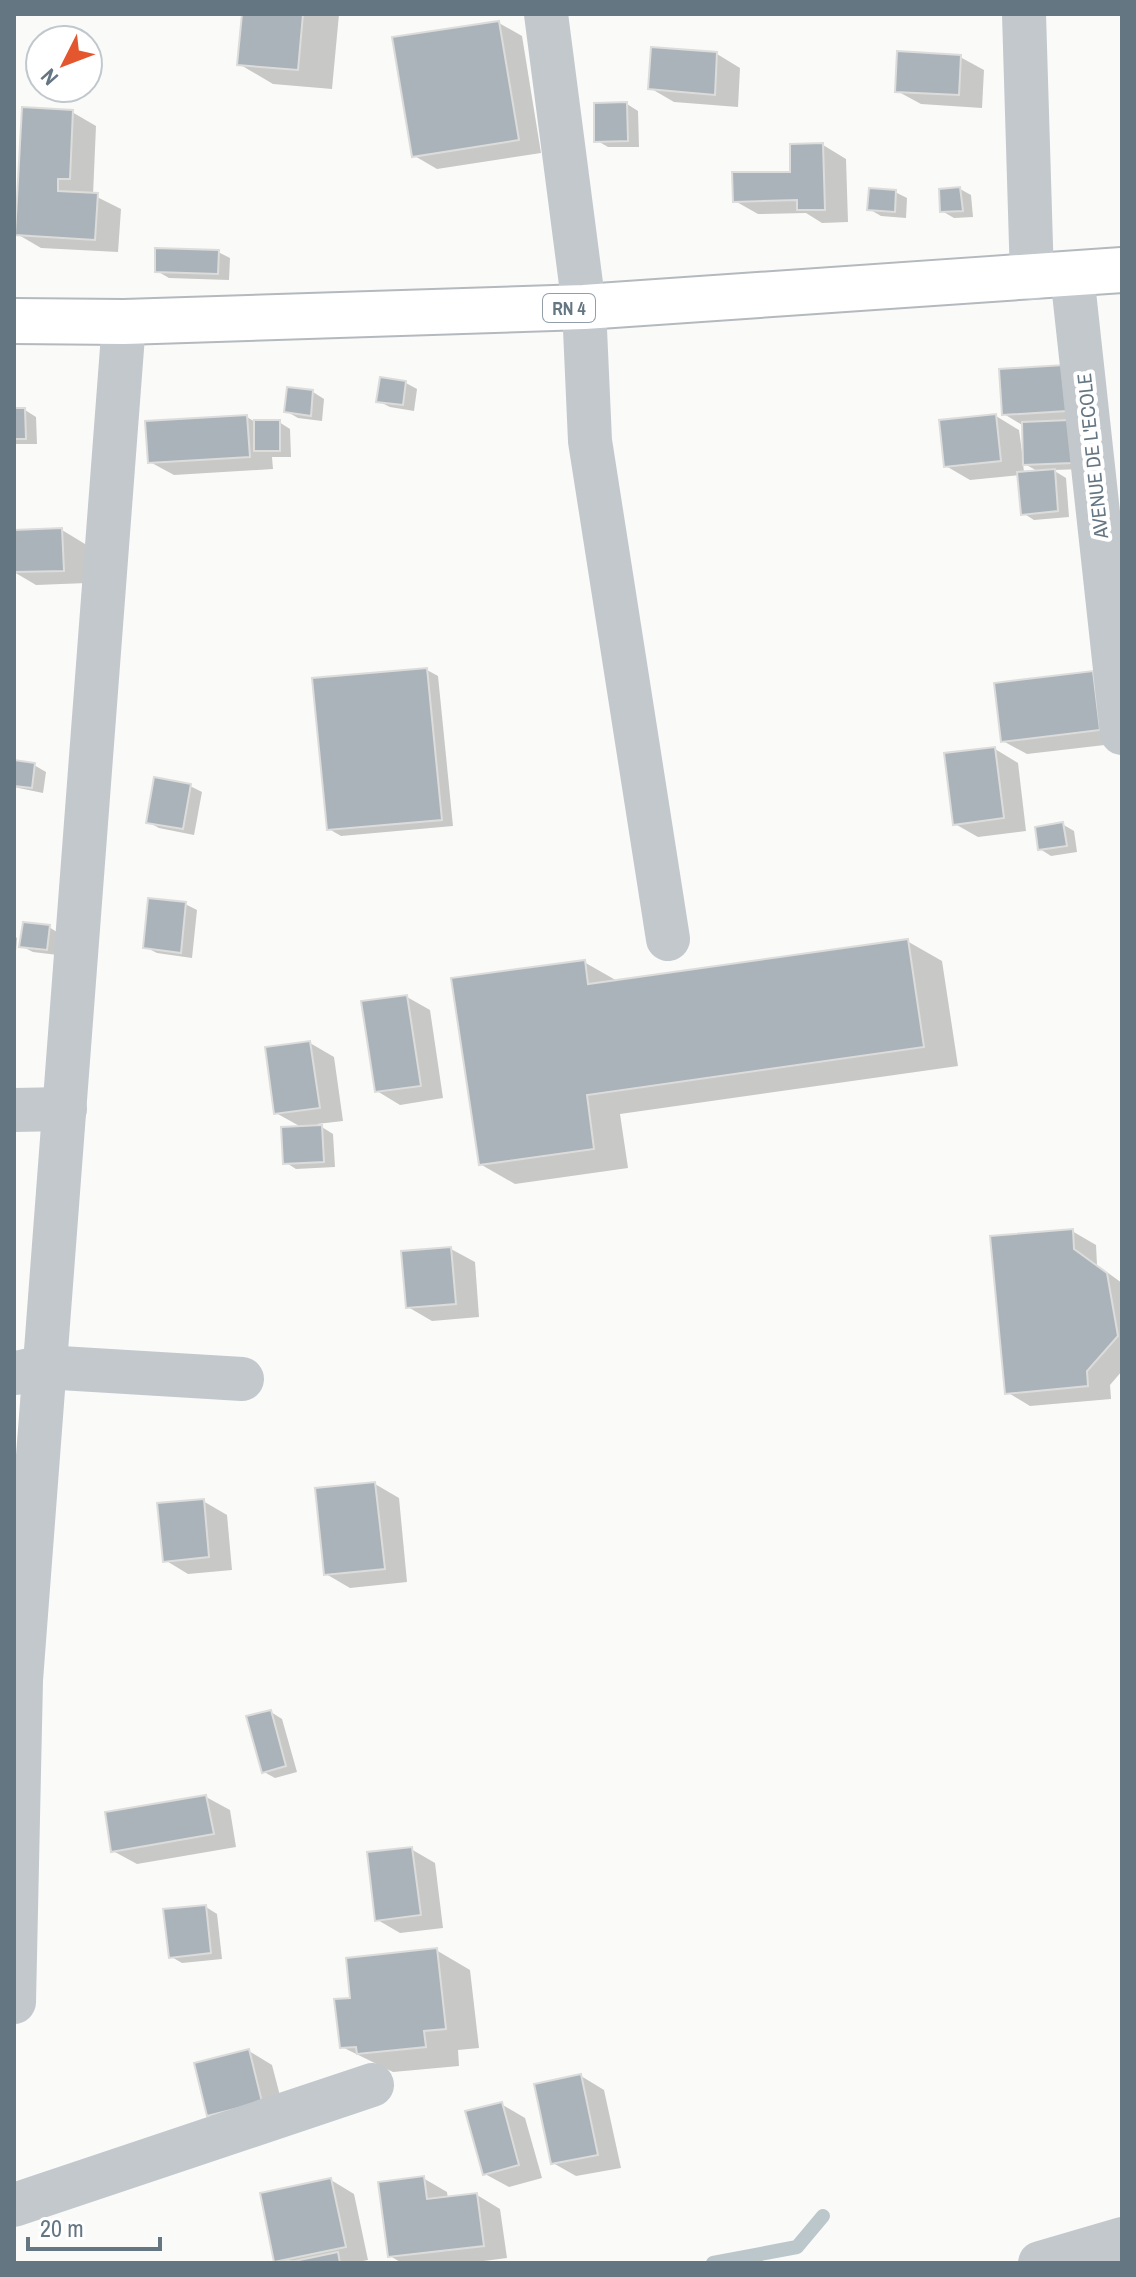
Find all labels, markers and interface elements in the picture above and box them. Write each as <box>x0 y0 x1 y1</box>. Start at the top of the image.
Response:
north arrow <box>24 24 104 104</box>
text: N <box>34 63 65 92</box>
road number: RN 4 <box>543 294 595 322</box>
street label: AVENUE DE L'ECOLE <box>1070 372 1114 541</box>
scale bar <box>28 2201 160 2251</box>
text: 20 m <box>40 2212 84 2244</box>

